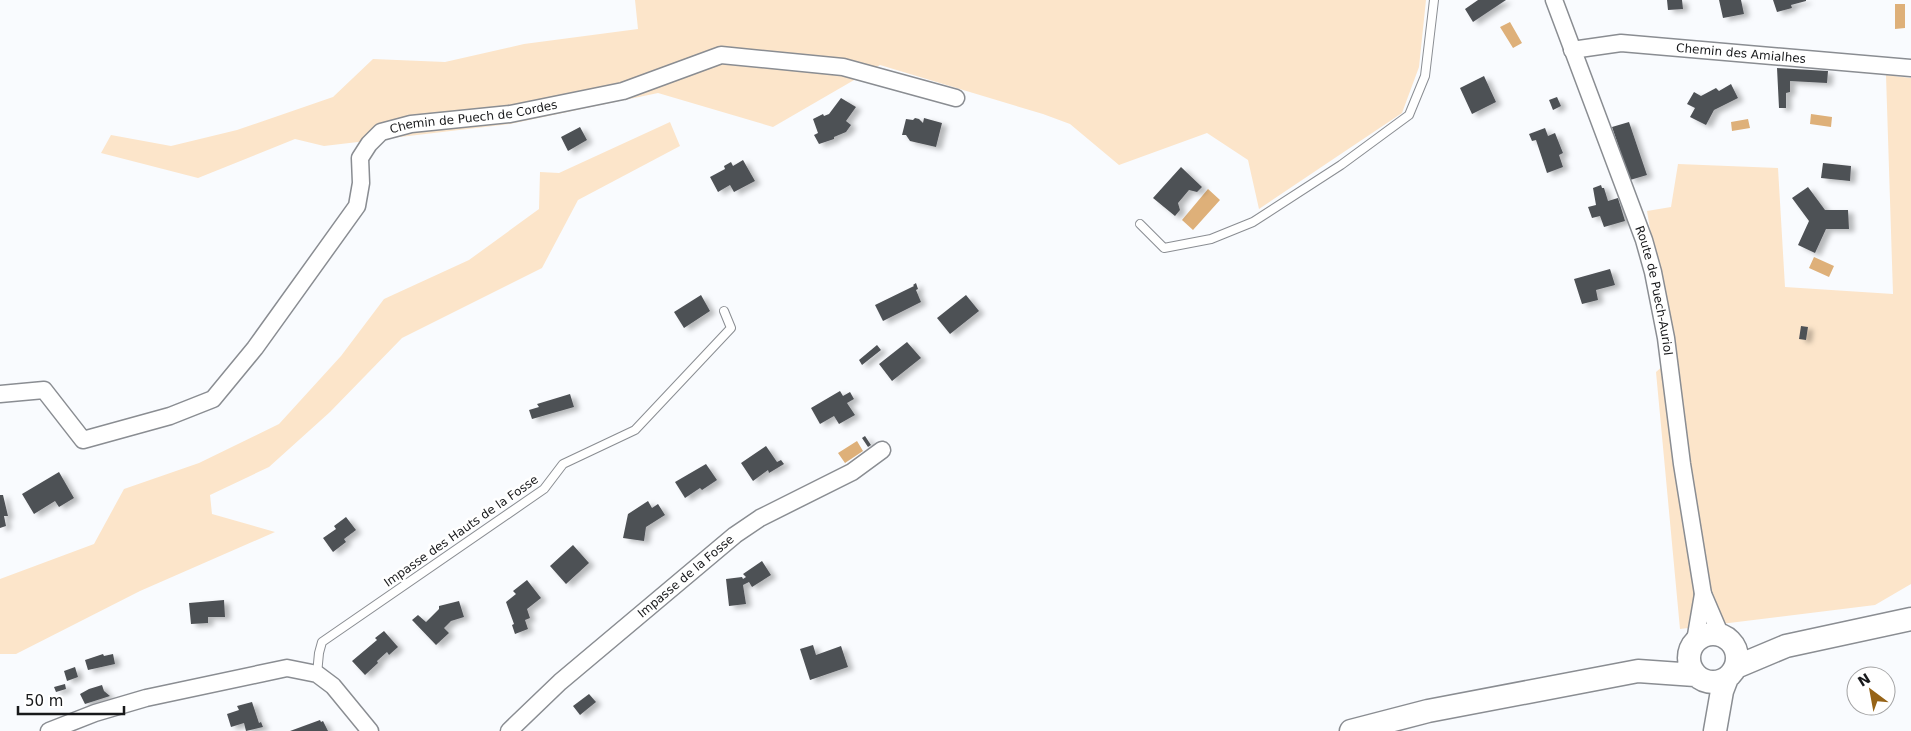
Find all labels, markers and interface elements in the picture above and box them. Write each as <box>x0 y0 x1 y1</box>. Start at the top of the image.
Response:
street label: Chemin des Amialhes <box>1676 41 1807 66</box>
street label: Chemin de Puech de Cordes <box>388 98 559 136</box>
street label: Route de Puech-Auriol <box>1632 224 1675 356</box>
street label: Impasse des Hauts de la Fosse <box>381 472 541 590</box>
street label: Impasse de la Fosse <box>635 532 737 621</box>
north arrow <box>1846 666 1896 716</box>
text: N <box>1855 670 1873 690</box>
scale bar <box>18 684 124 716</box>
text: 50 m <box>25 692 63 710</box>

